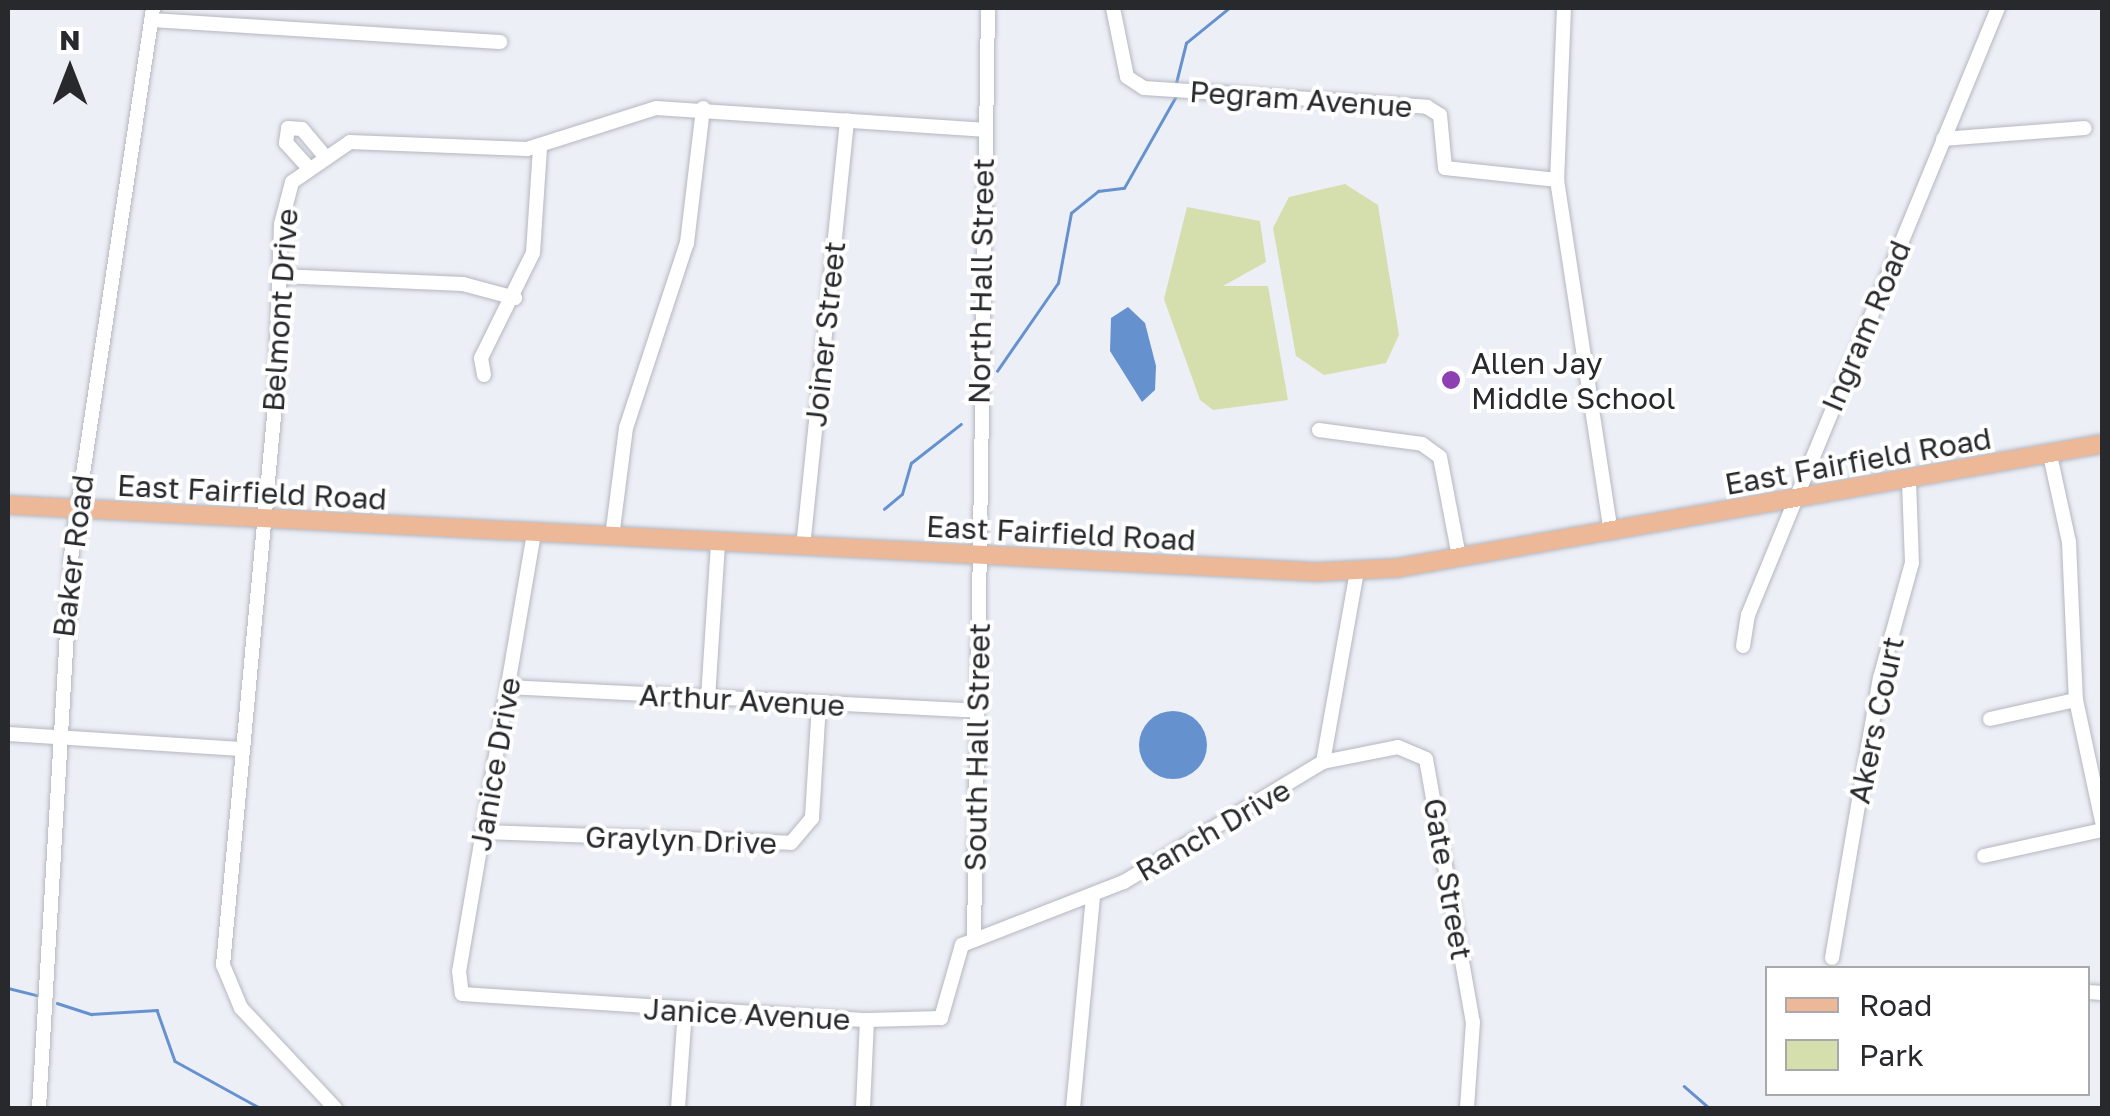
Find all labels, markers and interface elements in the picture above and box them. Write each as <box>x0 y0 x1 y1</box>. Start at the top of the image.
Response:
north arrow <box>20 20 120 120</box>
text: N <box>59 23 81 56</box>
street label: Pegram Avenue <box>1188 73 1414 125</box>
street label: North Hall Street <box>961 158 1001 404</box>
street label: Belmont Drive <box>255 207 305 413</box>
street label: Ingram Road <box>1814 235 1918 417</box>
street label: Joiner Street <box>797 239 853 429</box>
place label: Allen Jay Middle School <box>1471 345 1676 416</box>
marker: Allen Jay Middle School <box>1440 369 1462 391</box>
street label: East Fairfield Road <box>1722 420 1994 502</box>
street label: East Fairfield Road <box>116 467 388 517</box>
street label: Baker Road <box>45 473 101 639</box>
street label: East Fairfield Road <box>925 508 1197 558</box>
street label: South Hall Street <box>957 622 997 872</box>
street label: Akers Court <box>1841 633 1911 807</box>
street label: Janice Drive <box>462 674 528 854</box>
street label: Arthur Avenue <box>638 677 846 723</box>
street label: Ranch Drive <box>1129 771 1297 889</box>
street label: Gate Street <box>1416 795 1480 963</box>
street label: Graylyn Drive <box>585 819 777 861</box>
legend <box>1765 966 2090 1096</box>
text: Road <box>1859 987 1933 1023</box>
street label: Janice Avenue <box>643 991 851 1037</box>
text: Park <box>1859 1037 1924 1073</box>

